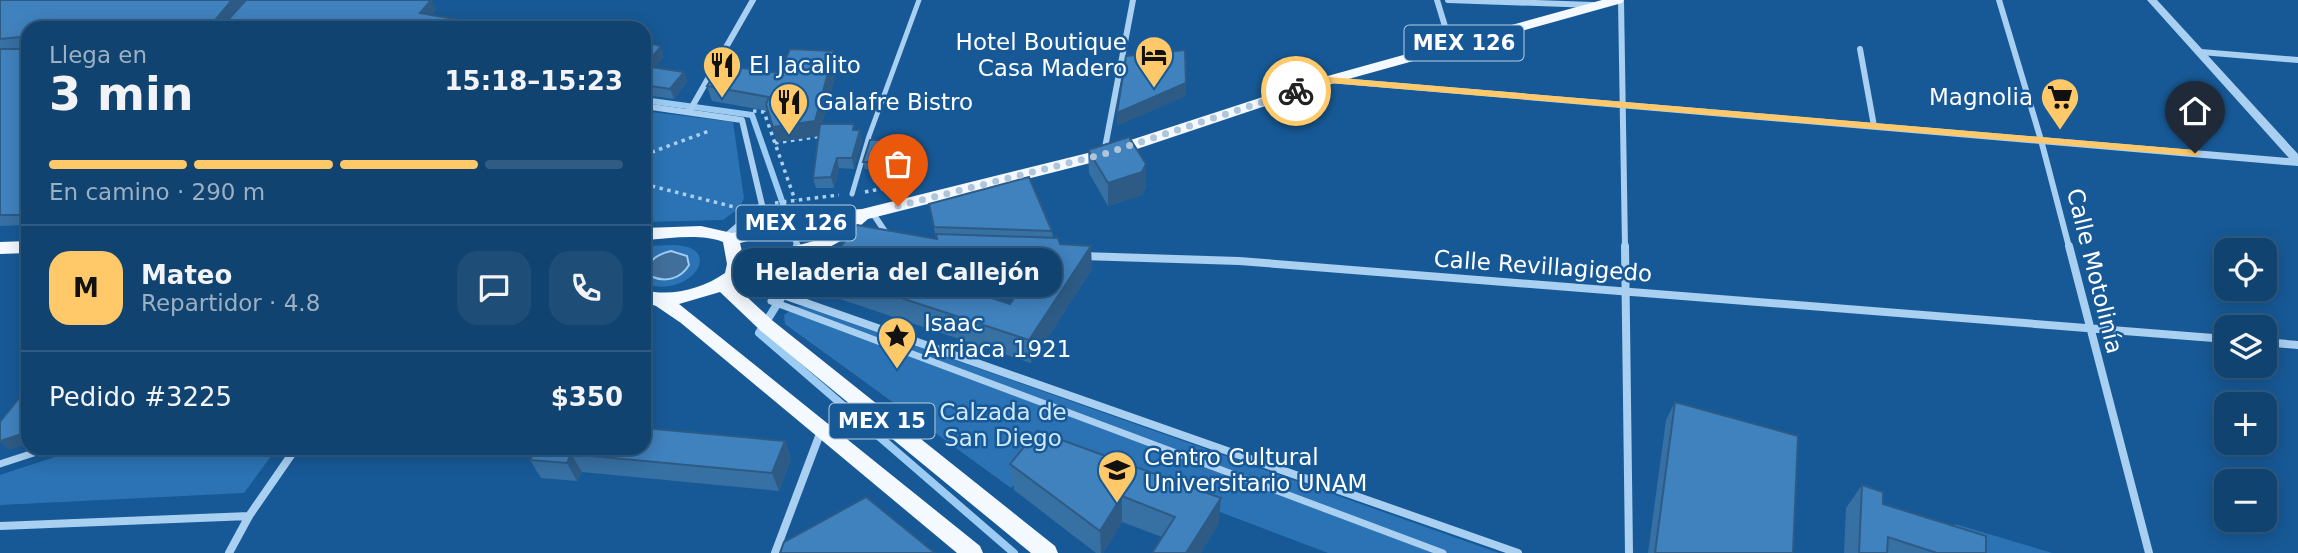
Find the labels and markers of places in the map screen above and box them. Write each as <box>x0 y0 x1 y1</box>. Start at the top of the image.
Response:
place label: Hotel Boutique Casa Madero <box>956 29 1127 81</box>
hotel icon: Hotel Boutique Casa Madero <box>1133 34 1175 89</box>
restaurant icon: El Jacalito <box>701 44 743 99</box>
place label: El Jacalito <box>749 52 861 78</box>
supermarket icon: Magnolia <box>2039 76 2081 131</box>
restaurant icon: Galafre Bistro <box>768 81 810 136</box>
pin <box>2165 81 2225 153</box>
place label: Magnolia <box>1929 84 2033 110</box>
place label: Galafre Bistro <box>816 89 973 115</box>
pin <box>868 134 928 206</box>
callout: Heladeria del Callejón <box>734 248 1062 297</box>
place label: Isaac Arriaca 1921 <box>924 310 1071 362</box>
place icon: Isaac Arriaca 1921 <box>876 315 918 370</box>
place label: Centro Cultural Universitario UNAM <box>1144 444 1367 496</box>
school or university icon: Centro Cultural Universitario UNAM <box>1096 449 1138 504</box>

